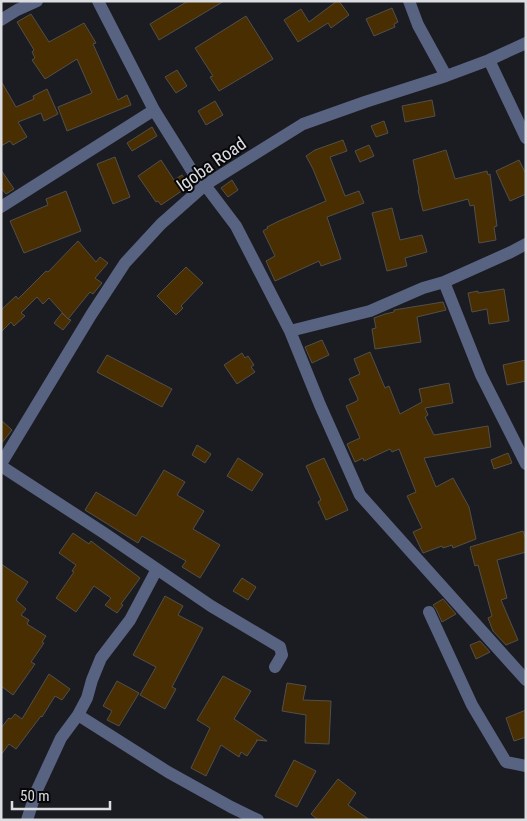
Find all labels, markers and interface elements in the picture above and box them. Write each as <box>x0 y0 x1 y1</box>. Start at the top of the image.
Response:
street label: Igoba Road <box>172 132 250 196</box>
scale bar <box>12 778 110 810</box>
text: 50 m <box>20 787 50 805</box>

